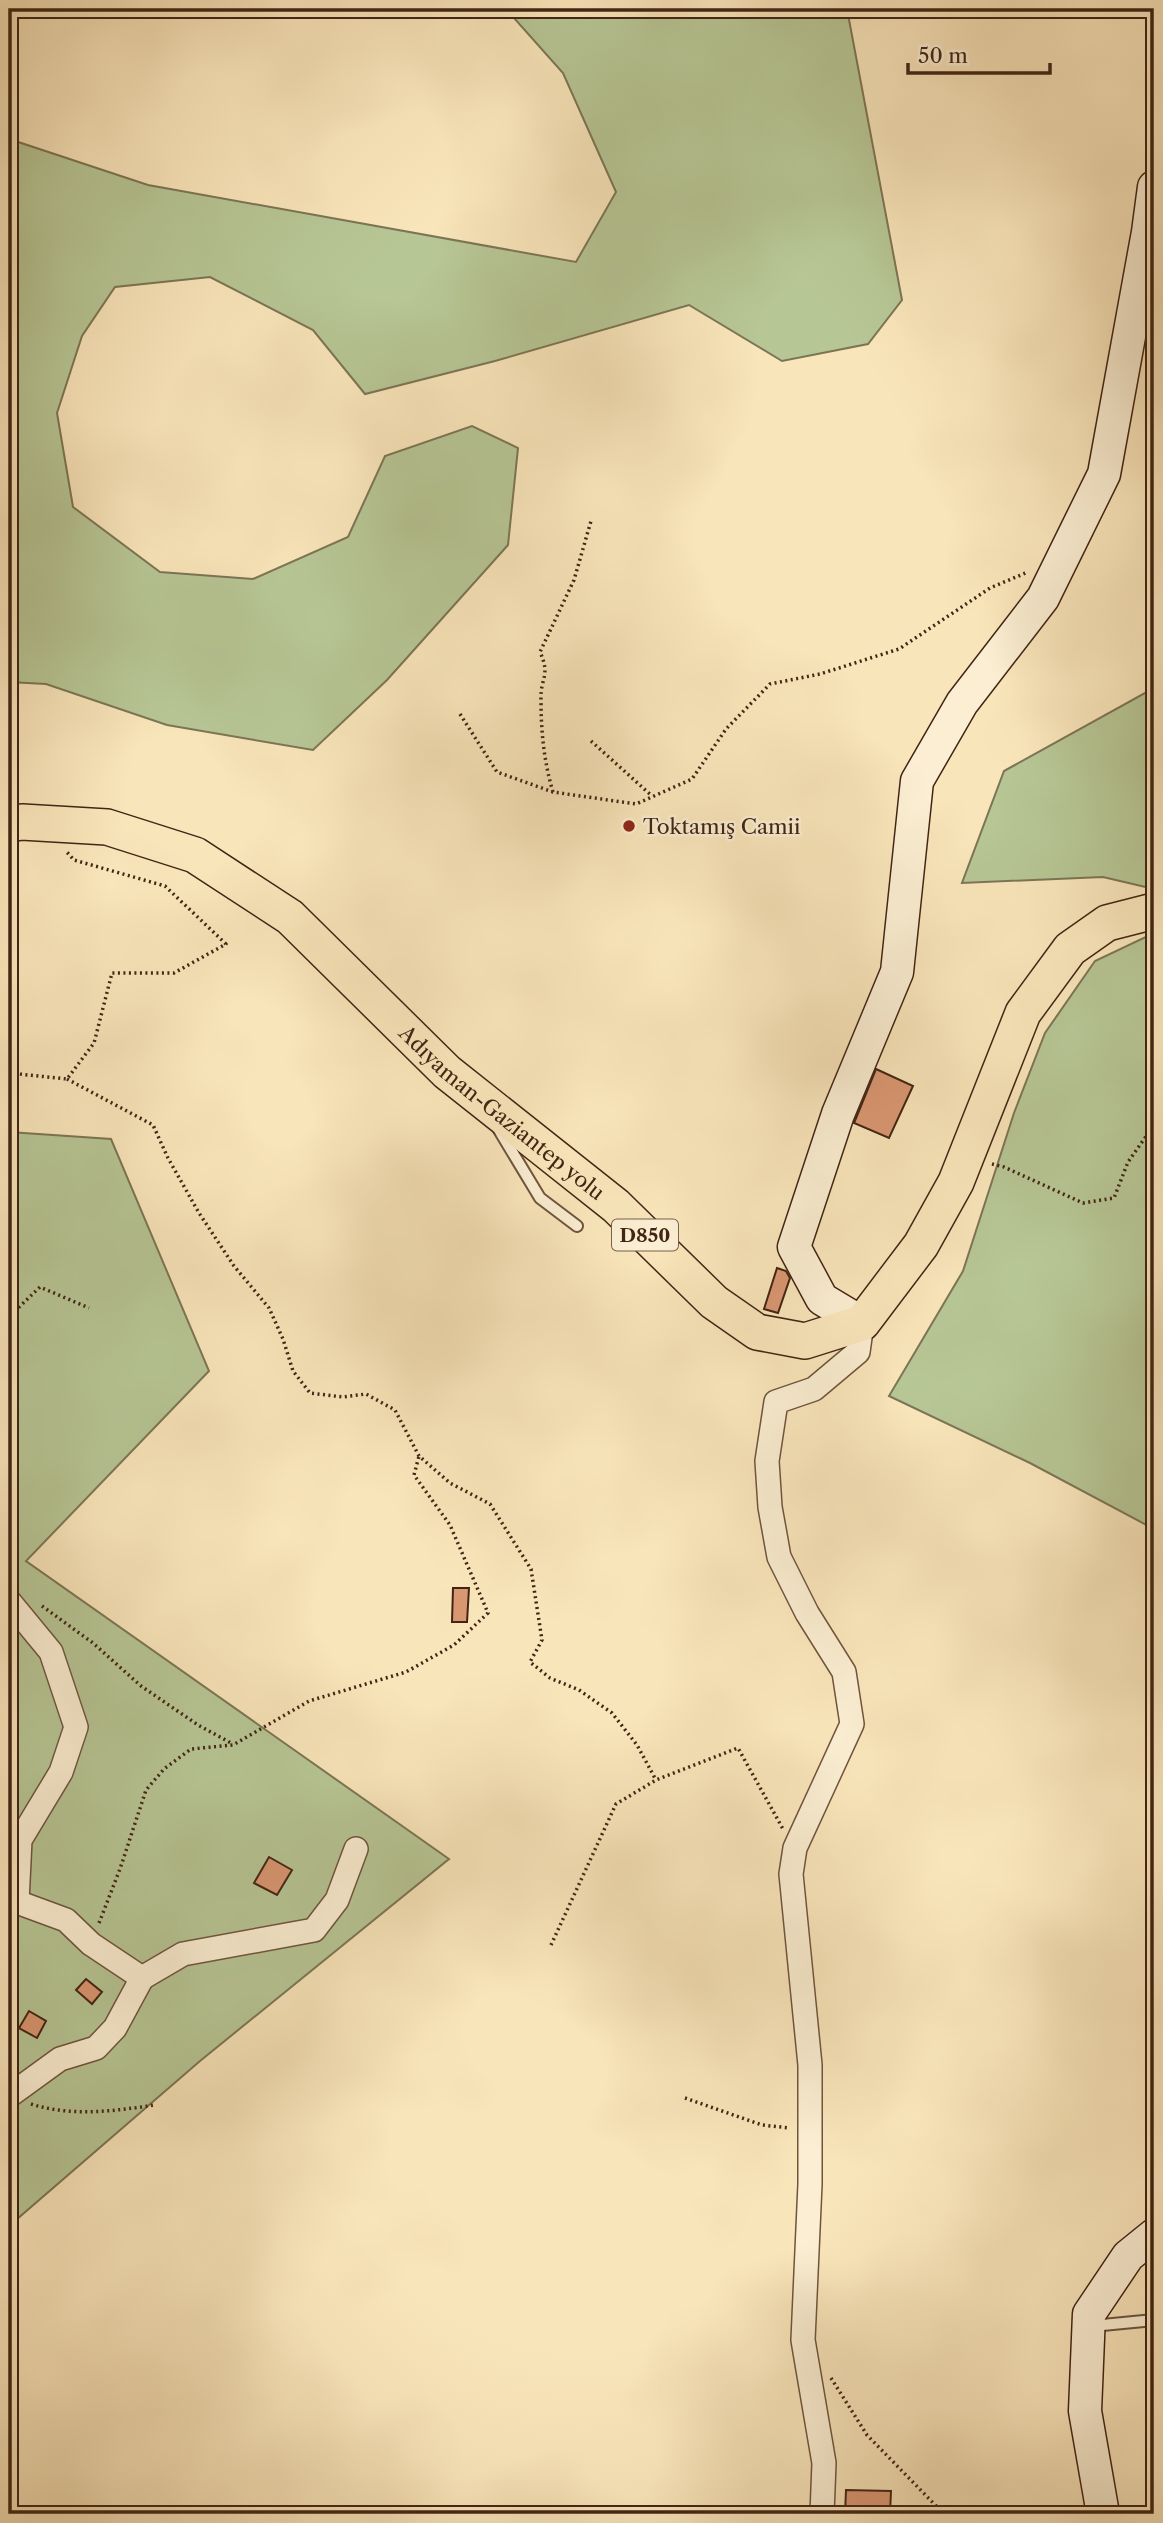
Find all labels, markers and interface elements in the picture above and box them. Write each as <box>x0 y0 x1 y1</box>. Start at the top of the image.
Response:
scale bar <box>908 32 1049 76</box>
text: 50 m <box>918 43 968 68</box>
place label: Toktamış Camii <box>643 814 800 839</box>
marker: Toktamış Camii <box>621 818 637 834</box>
street label: Adıyaman-Gaziantep yolu <box>394 1019 610 1205</box>
road number: D850 <box>612 1219 678 1250</box>

